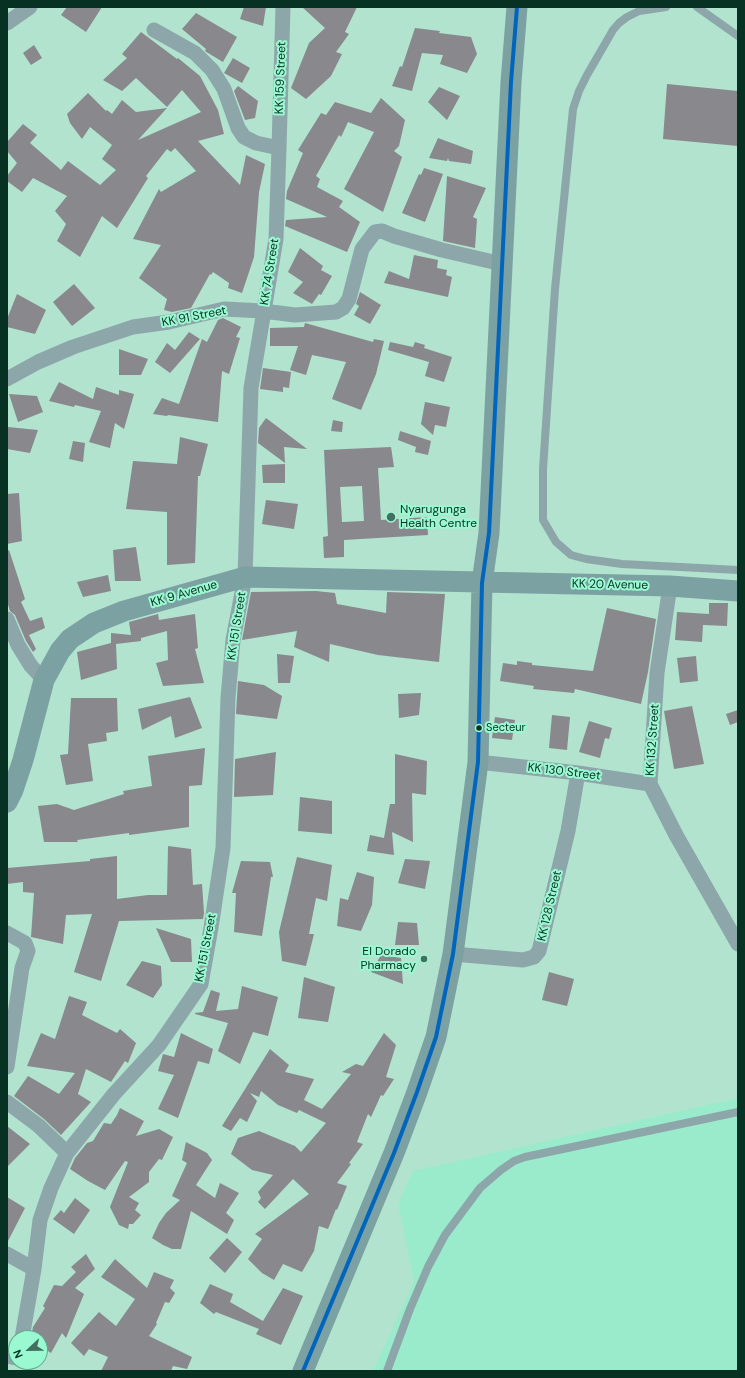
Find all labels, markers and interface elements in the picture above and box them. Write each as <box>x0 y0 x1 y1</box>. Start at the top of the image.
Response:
street label: KK 159 Street <box>273 41 289 115</box>
street label: KK 74 Street <box>258 238 282 306</box>
street label: KK 91 Street <box>160 304 228 330</box>
place label: Nyarugunga Health Centre <box>400 503 477 531</box>
marker: Nyarugunga Health Centre <box>385 511 397 523</box>
street label: KK 20 Avenue <box>572 577 648 593</box>
street label: KK 9 Avenue <box>149 578 219 610</box>
street label: KK 151 Street <box>224 591 250 661</box>
street label: KK 132 Street <box>643 704 663 776</box>
place label: Secteur <box>486 721 526 735</box>
marker: Secteur <box>474 723 484 733</box>
street label: KK 130 Street <box>527 760 601 784</box>
street label: KK 128 Street <box>535 869 565 943</box>
street label: KK 151 Street <box>192 913 220 983</box>
place label: El Dorado Pharmacy <box>360 945 416 973</box>
marker: El Dorado Pharmacy <box>419 954 429 964</box>
north arrow <box>8 1330 48 1370</box>
text: N <box>10 1348 26 1360</box>

